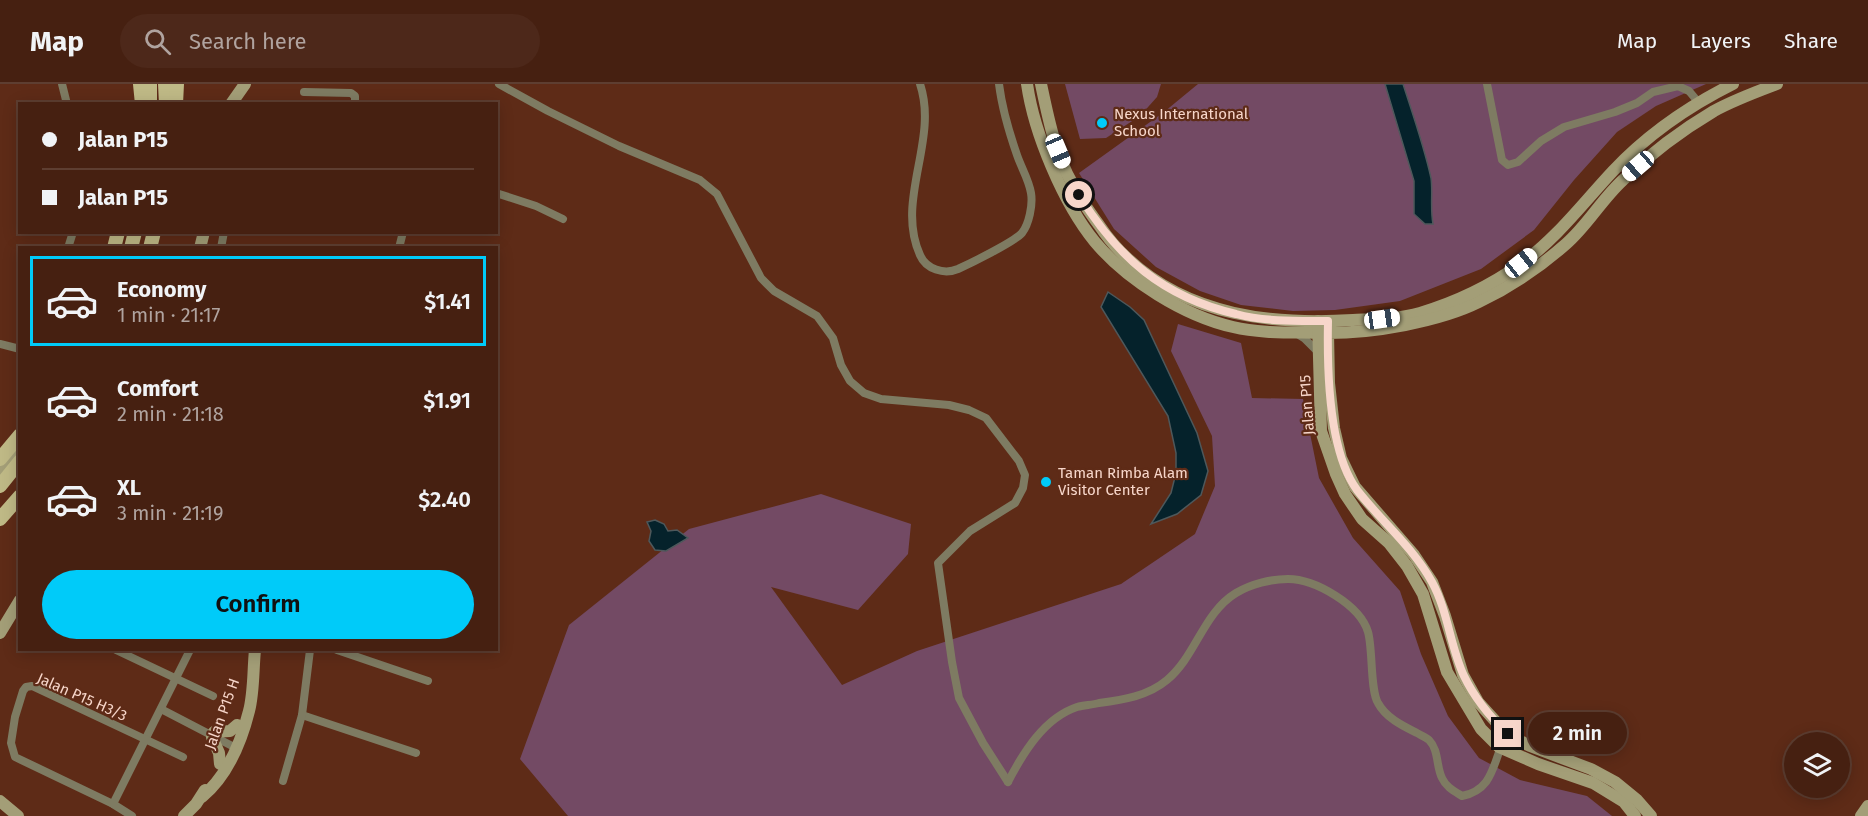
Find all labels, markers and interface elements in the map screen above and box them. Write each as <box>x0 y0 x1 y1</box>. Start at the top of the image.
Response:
search box <box>120 14 540 68</box>
text: Map <box>30 25 84 58</box>
icon: search <box>141 25 174 58</box>
text: Search here <box>189 28 307 55</box>
text: Map <box>1617 28 1657 54</box>
text: Layers <box>1690 28 1751 54</box>
text: Share <box>1784 28 1838 54</box>
place label: Nexus International School <box>1114 105 1249 140</box>
marker: Nexus International School <box>1095 116 1109 130</box>
text: Jalan P15 <box>78 126 168 153</box>
car <box>1043 131 1073 171</box>
car <box>1619 147 1657 185</box>
route start <box>1065 181 1092 208</box>
text: Jalan P15 <box>78 184 168 211</box>
car <box>1501 245 1541 281</box>
icon: car <box>45 274 99 328</box>
text: Economy <box>117 276 206 303</box>
text: $1.41 <box>424 288 471 315</box>
text: 1 min · 21:17 <box>117 303 220 327</box>
car <box>1363 308 1401 330</box>
icon: car <box>45 373 99 427</box>
street label: Jalan P15 <box>1296 374 1318 436</box>
text: Comfort <box>117 375 198 402</box>
text: $1.91 <box>423 387 471 414</box>
text: 2 min · 21:18 <box>117 402 224 426</box>
place label: Taman Rimba Alam Visitor Center <box>1058 464 1188 499</box>
icon: car <box>45 472 99 526</box>
text: XL <box>117 474 141 501</box>
marker: Taman Rimba Alam Visitor Center <box>1039 475 1053 489</box>
text: $2.40 <box>418 486 471 513</box>
text: 3 min · 21:19 <box>117 501 223 525</box>
button: Confirm <box>42 570 474 639</box>
street label: Jalan P15 H3/3 <box>34 669 130 725</box>
street label: Jalan P15 H <box>201 676 243 752</box>
callout: 2 min <box>1529 713 1628 755</box>
route end <box>1494 720 1521 747</box>
text: 2 min <box>1553 721 1602 745</box>
map controls <box>1784 732 1850 798</box>
button: layers <box>1784 732 1850 798</box>

